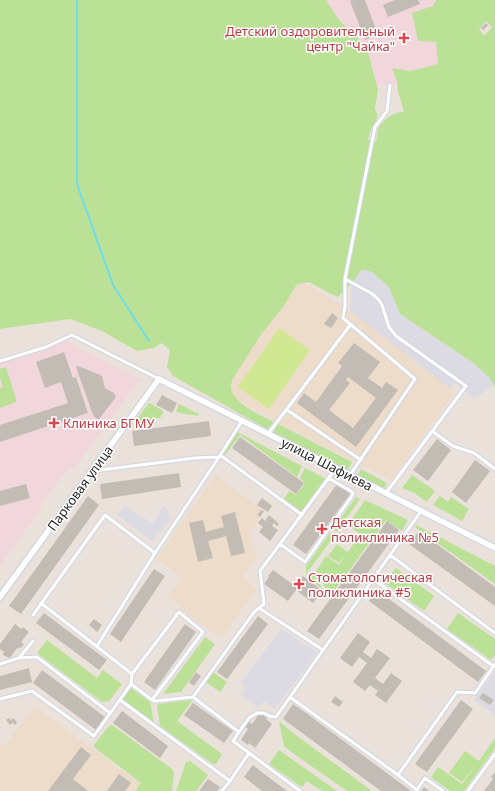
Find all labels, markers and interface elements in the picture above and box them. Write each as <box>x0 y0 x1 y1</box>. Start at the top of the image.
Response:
place label: Детский оздоровительный центр "Чайка" <box>225 22 395 55</box>
marker: Детский оздоровительный центр "Чайка" <box>398 32 410 44</box>
place label: Клиника БГМУ <box>63 414 156 432</box>
marker: Клиника БГМУ <box>48 417 60 429</box>
street label: улица Шафиева <box>278 433 376 495</box>
street label: Парковая улица <box>43 442 117 534</box>
place label: Детская поликлиника №5 <box>331 513 439 546</box>
marker: Детская поликлиника №5 <box>316 523 328 535</box>
place label: Стоматологическая поликлиника #5 <box>308 568 432 601</box>
marker: Стоматологическая поликлиника #5 <box>293 578 305 590</box>

